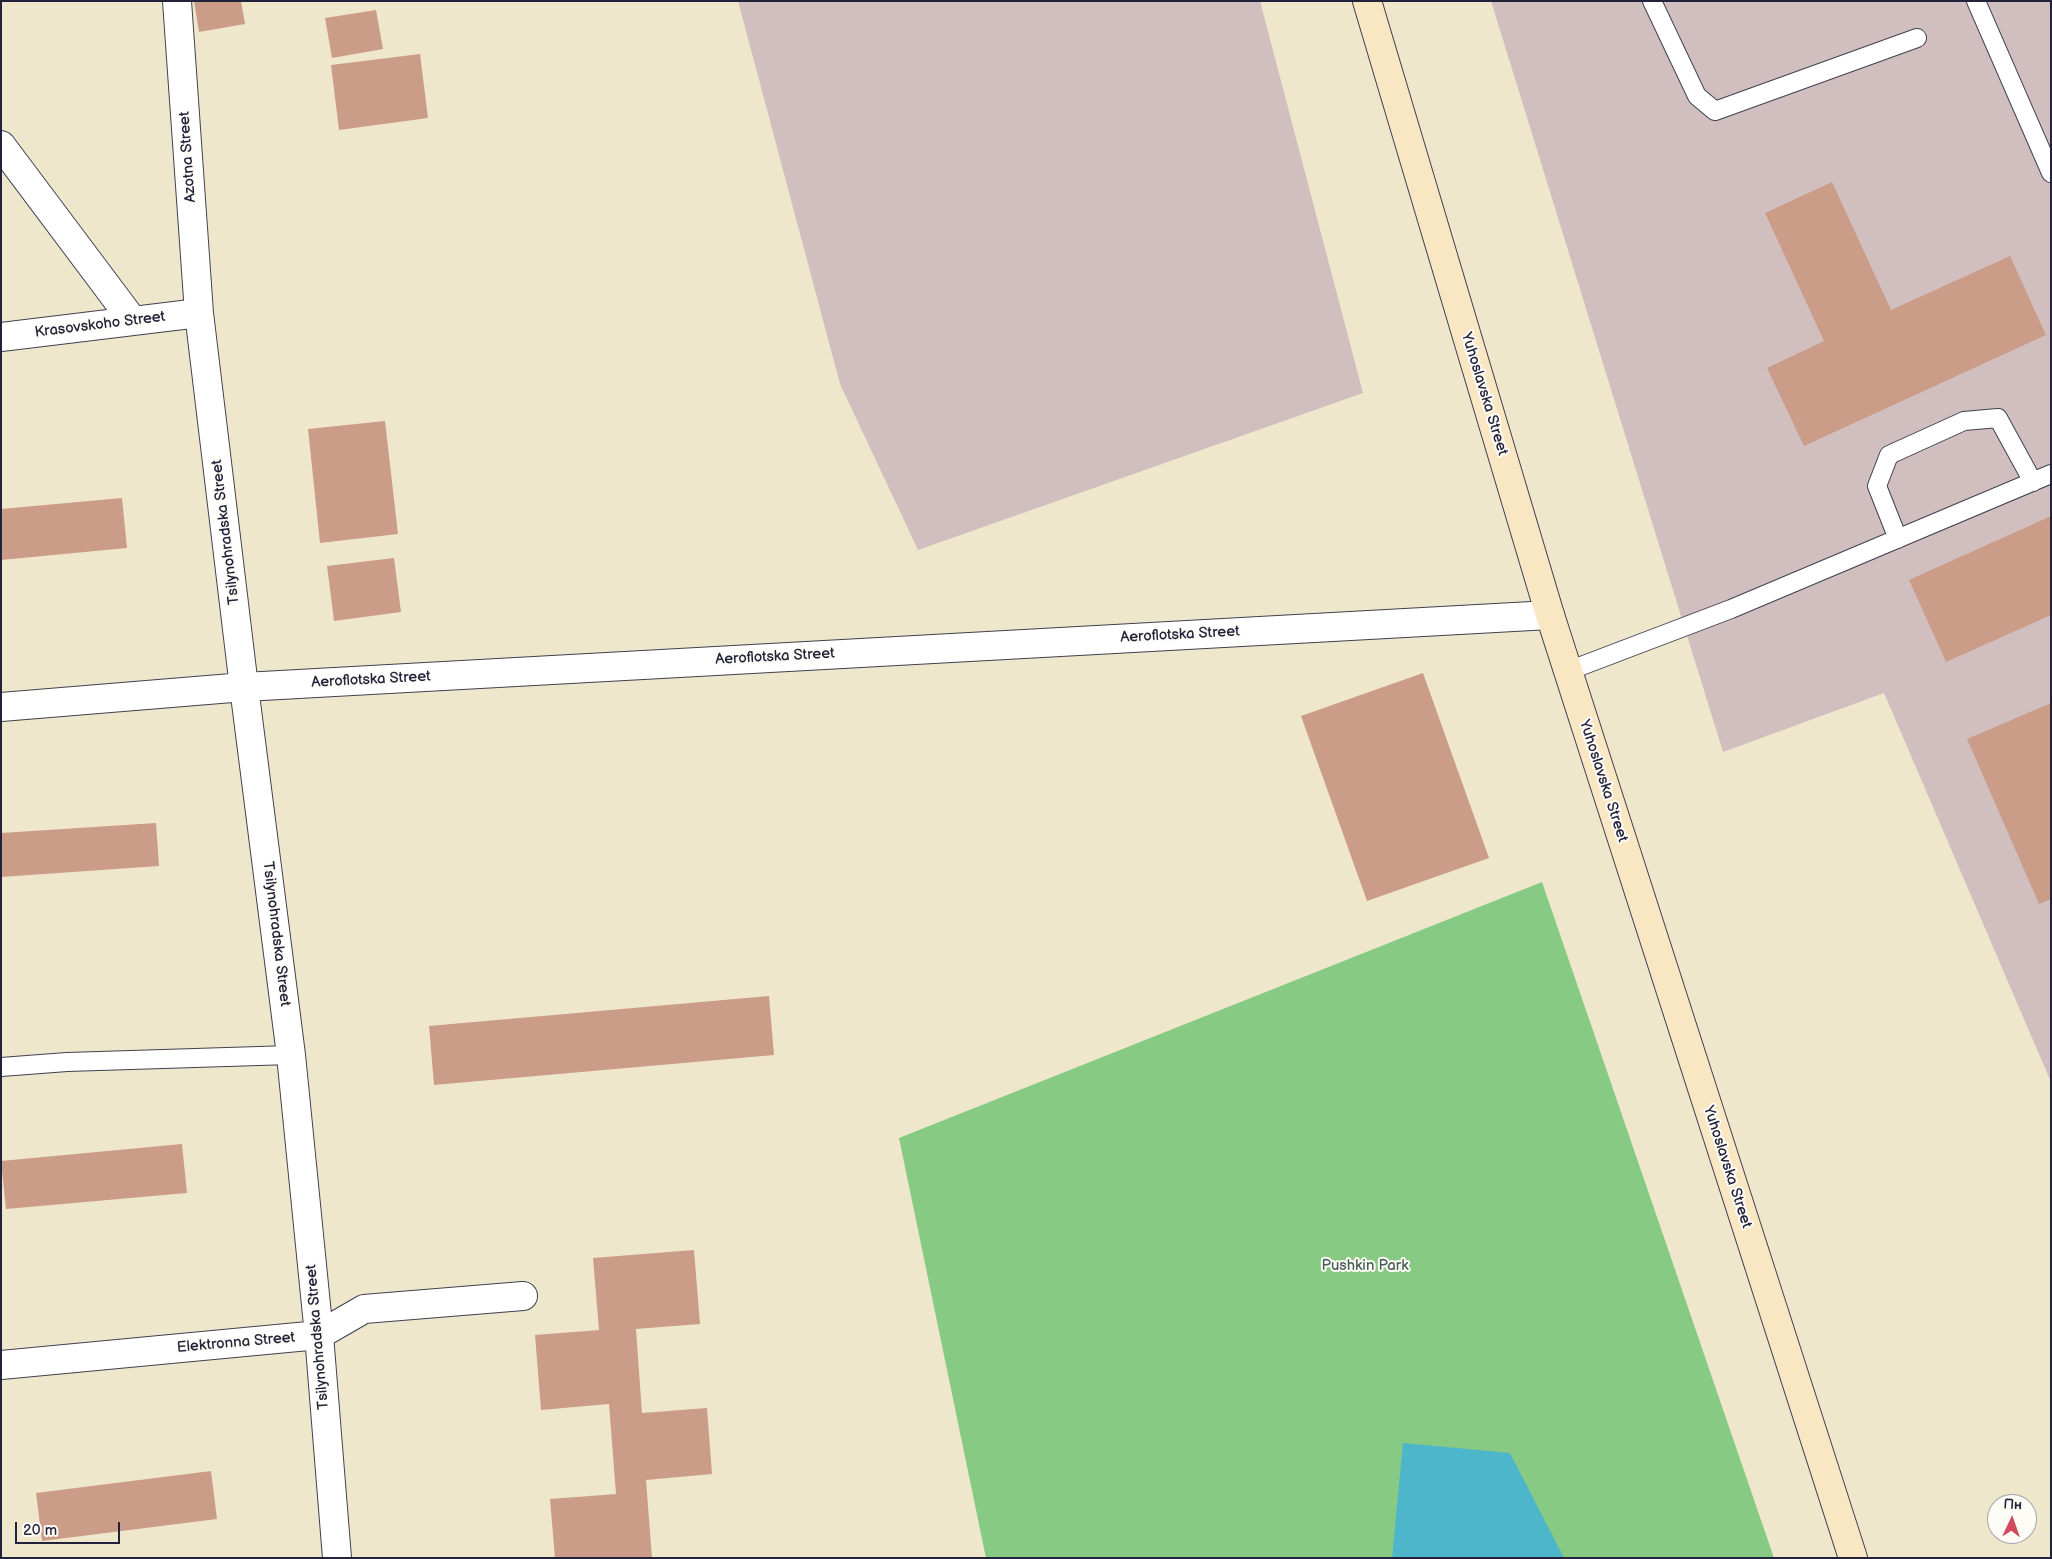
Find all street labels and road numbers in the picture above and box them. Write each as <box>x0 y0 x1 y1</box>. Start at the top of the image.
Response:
street label: Azotna Street <box>176 111 200 203</box>
street label: Krasovskoho Street <box>34 308 166 342</box>
street label: Yuhoslavska Street <box>1457 330 1511 458</box>
street label: Tsilynohradska Street <box>208 459 244 605</box>
street label: Aeroflotska Street <box>1120 623 1240 647</box>
street label: Aeroflotska Street <box>715 645 835 669</box>
street label: Aeroflotska Street <box>311 668 431 692</box>
street label: Yuhoslavska Street <box>1575 717 1631 845</box>
street label: Tsilynohradska Street <box>258 861 294 1007</box>
street label: Yuhoslavska Street <box>1699 1103 1755 1231</box>
street label: Tsilynohradska Street <box>303 1264 333 1410</box>
street label: Elektronna Street <box>176 1329 296 1357</box>

